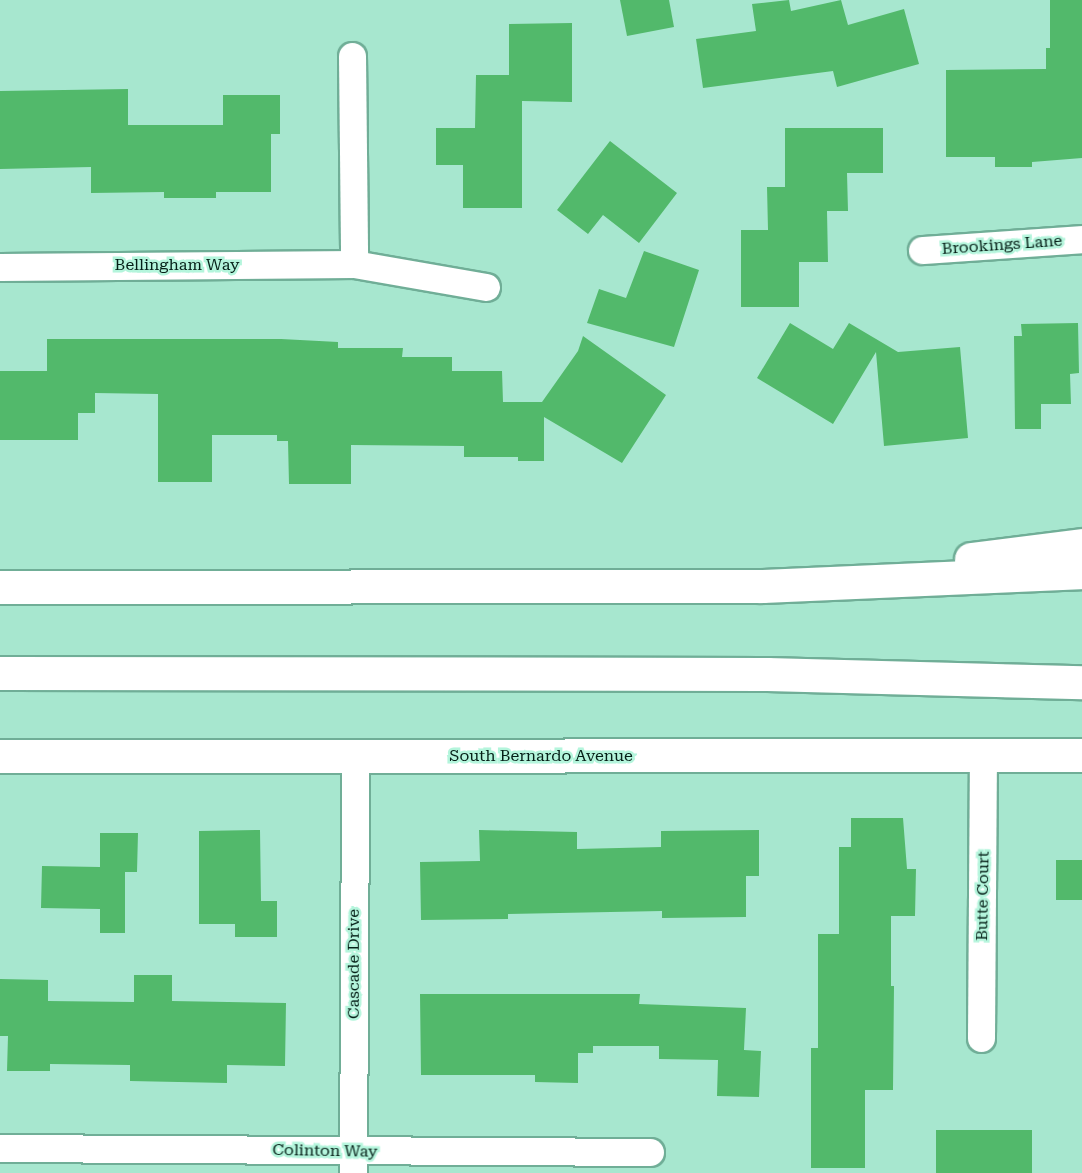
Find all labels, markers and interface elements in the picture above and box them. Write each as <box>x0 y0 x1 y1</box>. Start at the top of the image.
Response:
street label: Brookings Lane <box>941 231 1063 259</box>
street label: Bellingham Way <box>115 255 239 275</box>
street label: South Bernardo Avenue <box>449 746 633 766</box>
street label: Butte Court <box>973 851 993 941</box>
street label: Cascade Drive <box>344 909 364 1019</box>
street label: Colinton Way <box>272 1140 378 1162</box>

